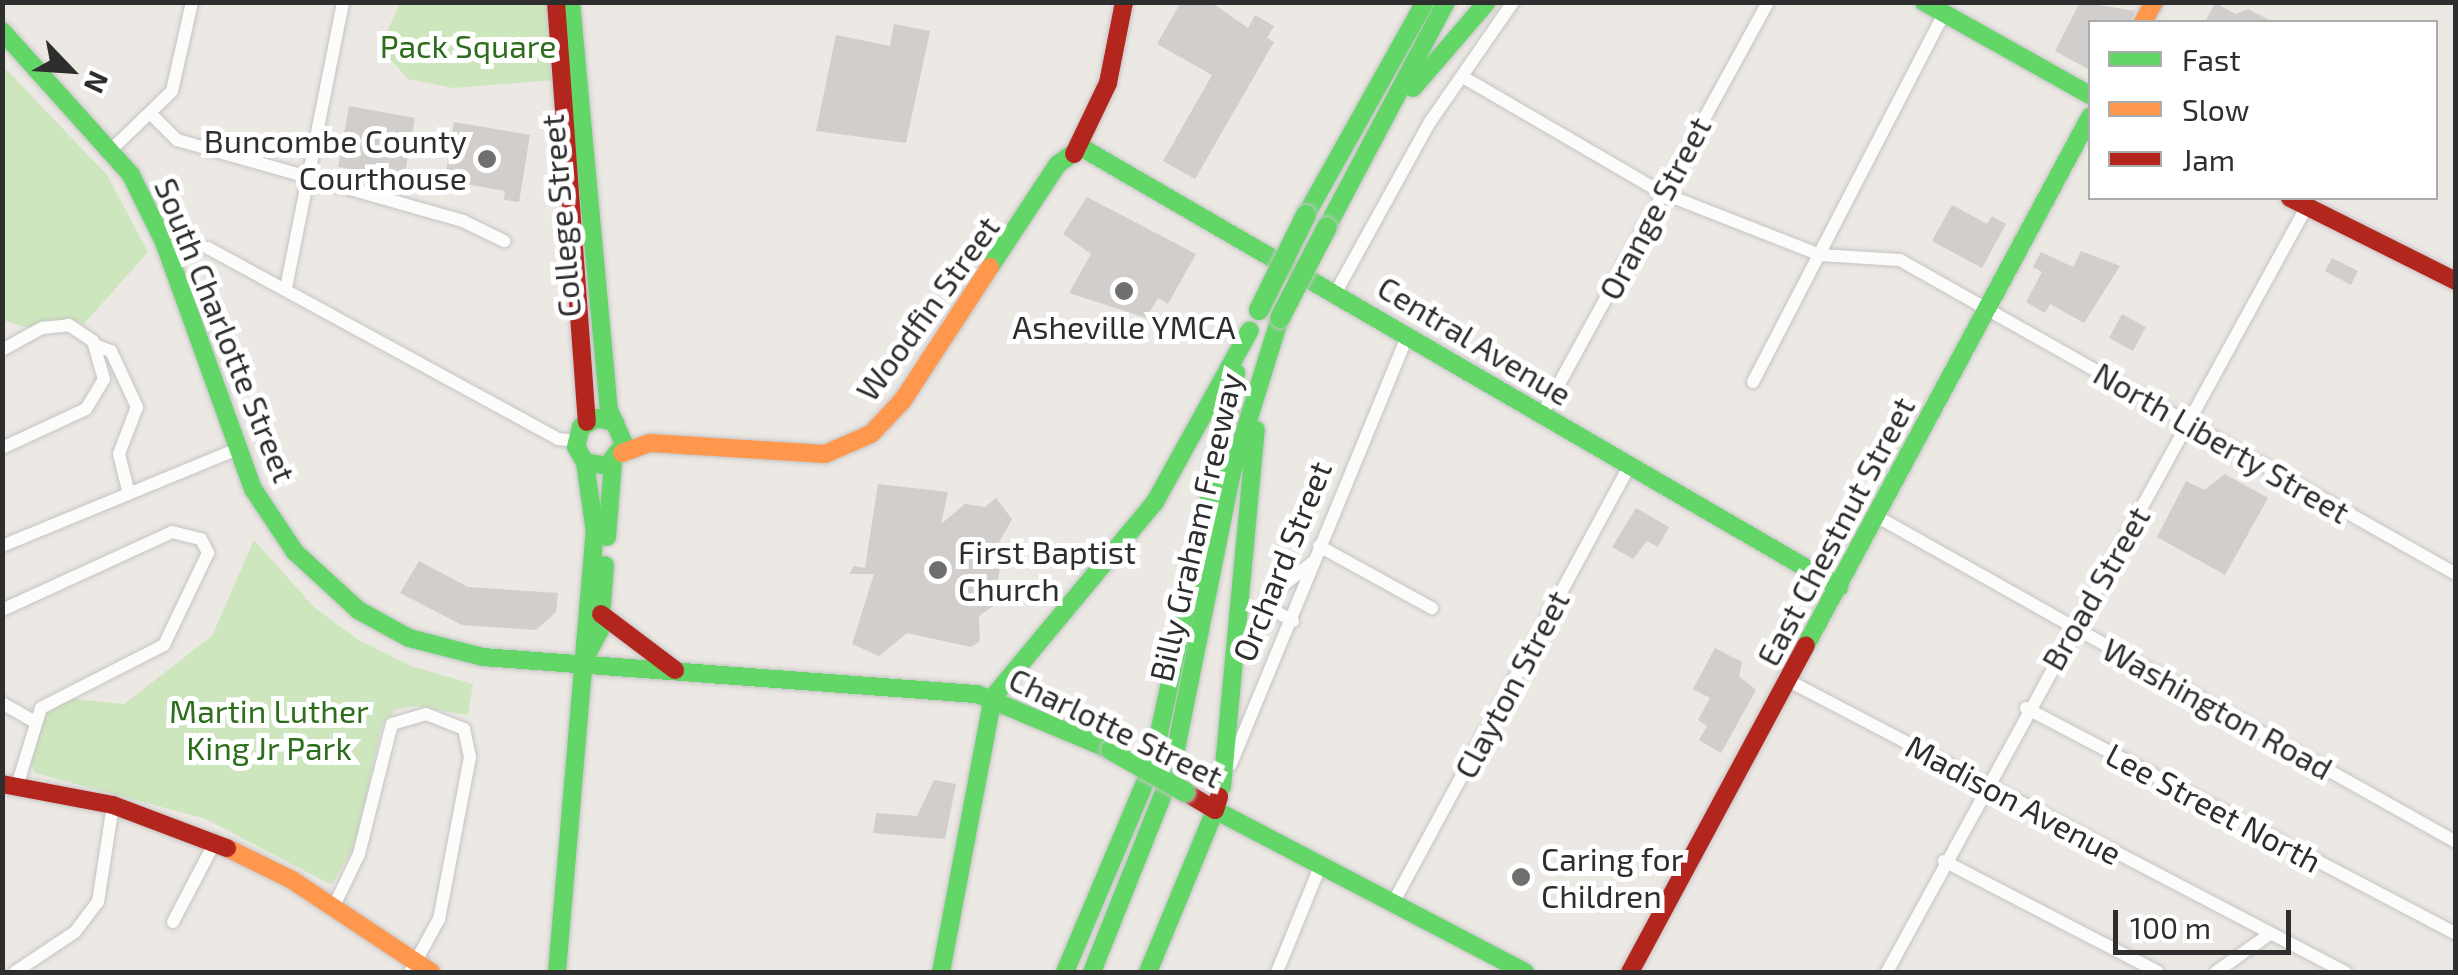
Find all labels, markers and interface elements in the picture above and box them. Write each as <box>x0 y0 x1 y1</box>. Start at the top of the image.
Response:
north arrow <box>20 20 120 120</box>
legend <box>2088 20 2438 200</box>
park label: Pack Square <box>380 26 556 64</box>
text: Fast <box>2182 41 2241 77</box>
text: N <box>78 66 117 99</box>
text: Slow <box>2182 91 2249 127</box>
street label: Orange Street <box>1590 110 1718 306</box>
street label: College Street <box>532 113 588 319</box>
place label: Buncombe County Courthouse <box>204 122 467 197</box>
text: Jam <box>2182 141 2235 177</box>
marker: Buncombe County Courthouse <box>476 148 498 170</box>
street label: South Charlotte Street <box>147 172 305 488</box>
street label: Woodfin Street <box>847 208 1007 408</box>
street label: Central Avenue <box>1371 267 1579 413</box>
marker: Asheville YMCA <box>1113 280 1135 302</box>
place label: Asheville YMCA <box>1012 307 1236 345</box>
street label: North Liberty Street <box>2087 353 2357 531</box>
street label: Billy Graham Freeway <box>1141 369 1249 685</box>
street label: East Chestnut Street <box>1748 390 1922 672</box>
street label: Orchard Street <box>1223 455 1339 667</box>
street label: Broad Street <box>2033 499 2157 677</box>
place label: First Baptist Church <box>958 533 1136 608</box>
marker: First Baptist Church <box>927 559 949 581</box>
street label: Clayton Street <box>1445 583 1577 785</box>
street label: Washington Road <box>2097 629 2339 787</box>
street label: Charlotte Street <box>1003 659 1229 795</box>
park label: Martin Luther King Jr Park <box>169 692 369 767</box>
street label: Madison Avenue <box>1899 726 2129 872</box>
street label: Lee Street North <box>2100 734 2328 880</box>
place label: Caring for Children <box>1541 840 1684 915</box>
marker: Caring for Children <box>1510 866 1532 888</box>
scale bar <box>2118 890 2296 952</box>
text: 100 m <box>2130 909 2211 945</box>

